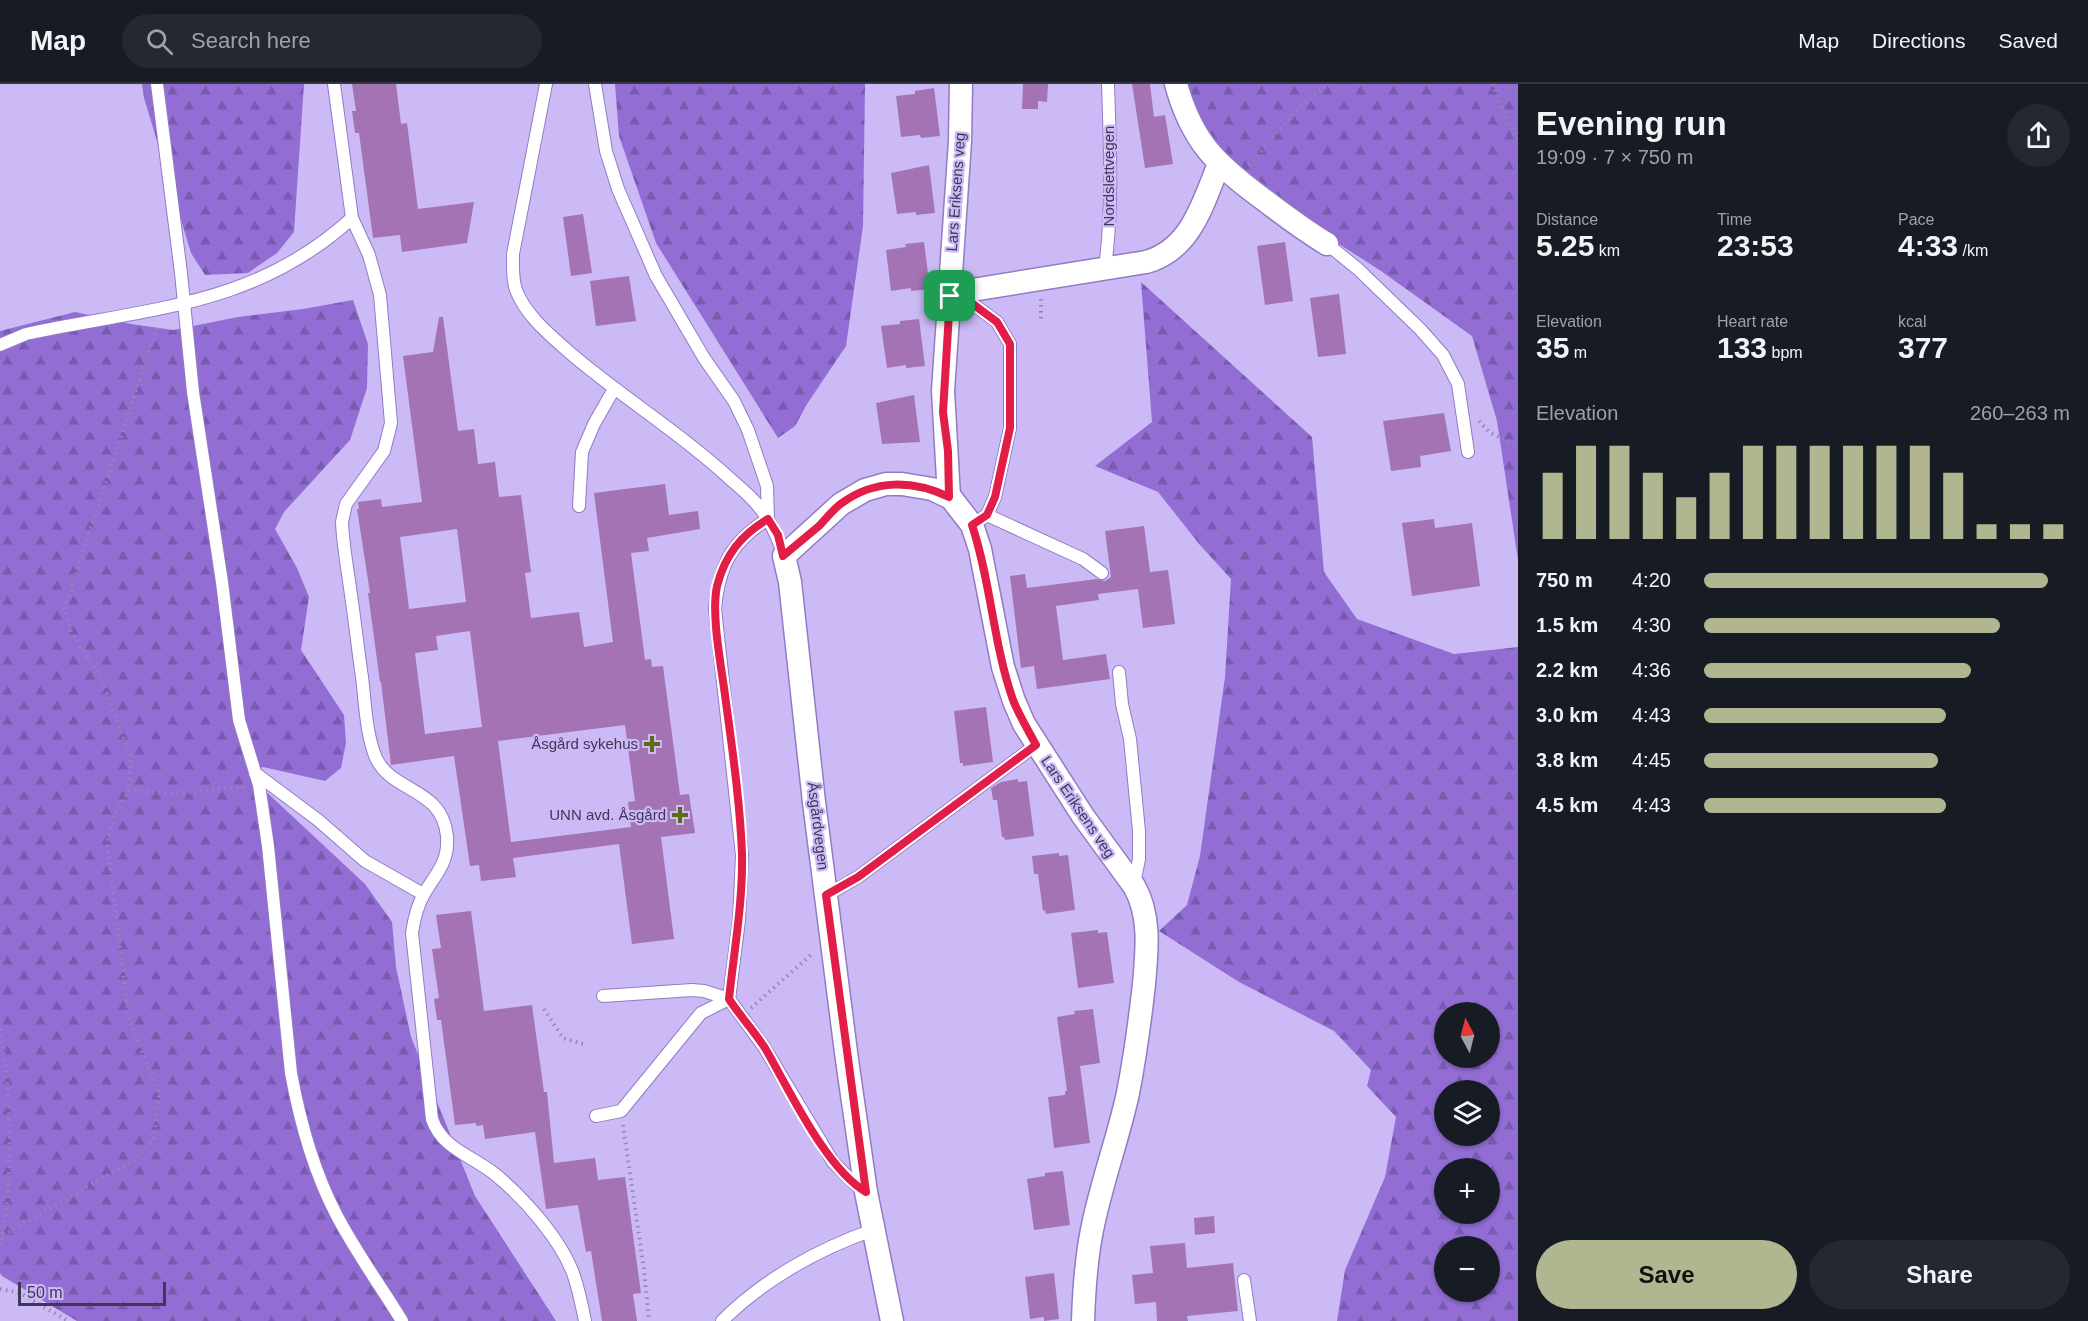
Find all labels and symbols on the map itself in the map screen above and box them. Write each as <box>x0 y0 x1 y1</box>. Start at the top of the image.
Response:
street label: Nordslettvegen <box>1100 126 1117 226</box>
street label: Lars Eriksens veg <box>943 132 968 252</box>
pin <box>924 270 975 321</box>
place label: Åsgård sykehus <box>531 735 638 752</box>
marker: Åsgård sykehus <box>643 735 661 753</box>
street label: Lars Eriksens veg <box>1038 753 1119 861</box>
street label: Åsgårdvegen <box>805 781 832 871</box>
place label: UNN avd. Åsgård <box>549 806 666 823</box>
marker: UNN avd. Åsgård <box>671 806 689 824</box>
north arrow <box>1434 1002 1500 1068</box>
scale bar <box>18 1279 166 1306</box>

